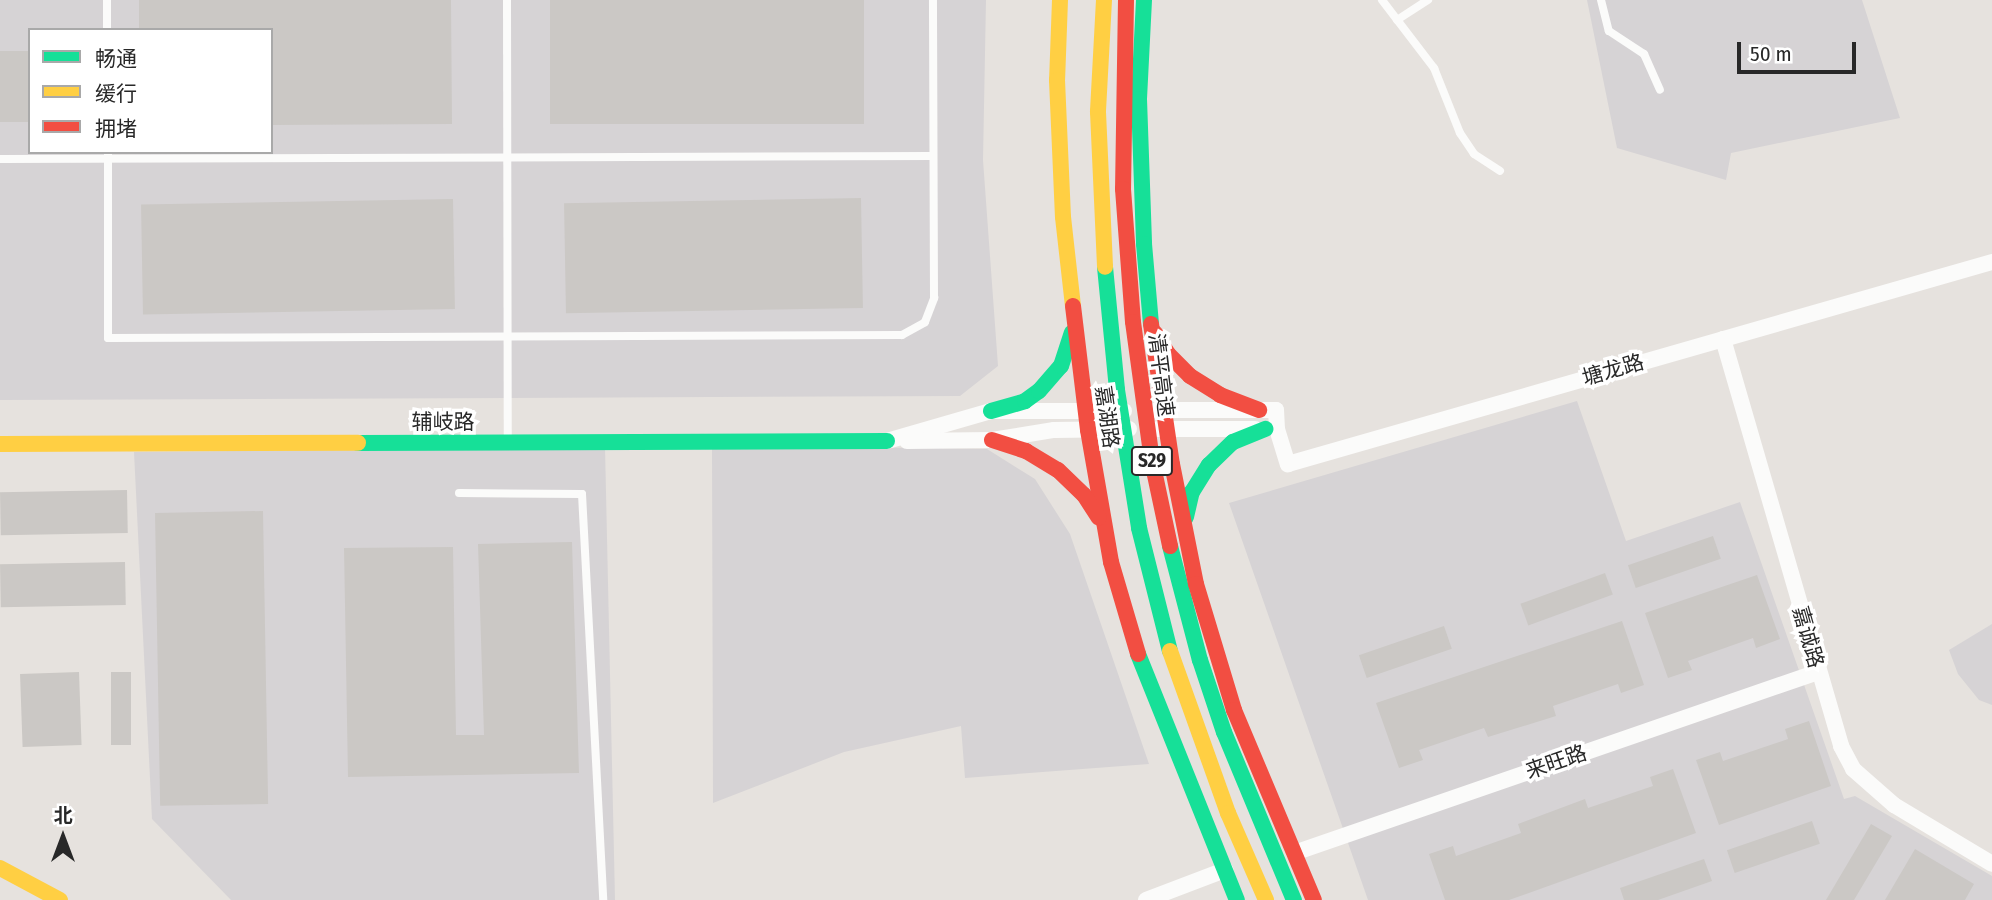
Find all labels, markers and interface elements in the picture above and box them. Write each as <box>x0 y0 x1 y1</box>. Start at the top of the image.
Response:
legend <box>28 28 273 154</box>
scale bar <box>1740 28 1859 72</box>
text: 50 m <box>1750 41 1792 67</box>
text: 畅通 <box>95 46 137 72</box>
text: 缓行 <box>95 81 137 107</box>
text: 拥堵 <box>95 116 137 142</box>
street label: 清平高速 <box>1143 332 1179 418</box>
street label: 塘龙路 <box>1579 349 1647 391</box>
street label: 嘉湖路 <box>1090 384 1124 450</box>
street label: 辅岐路 <box>412 409 474 435</box>
road number: S29 <box>1129 446 1175 476</box>
street label: 嘉诚路 <box>1787 603 1829 671</box>
street label: 来旺路 <box>1522 740 1590 784</box>
north arrow <box>28 802 98 872</box>
text: 北 <box>53 804 73 827</box>

